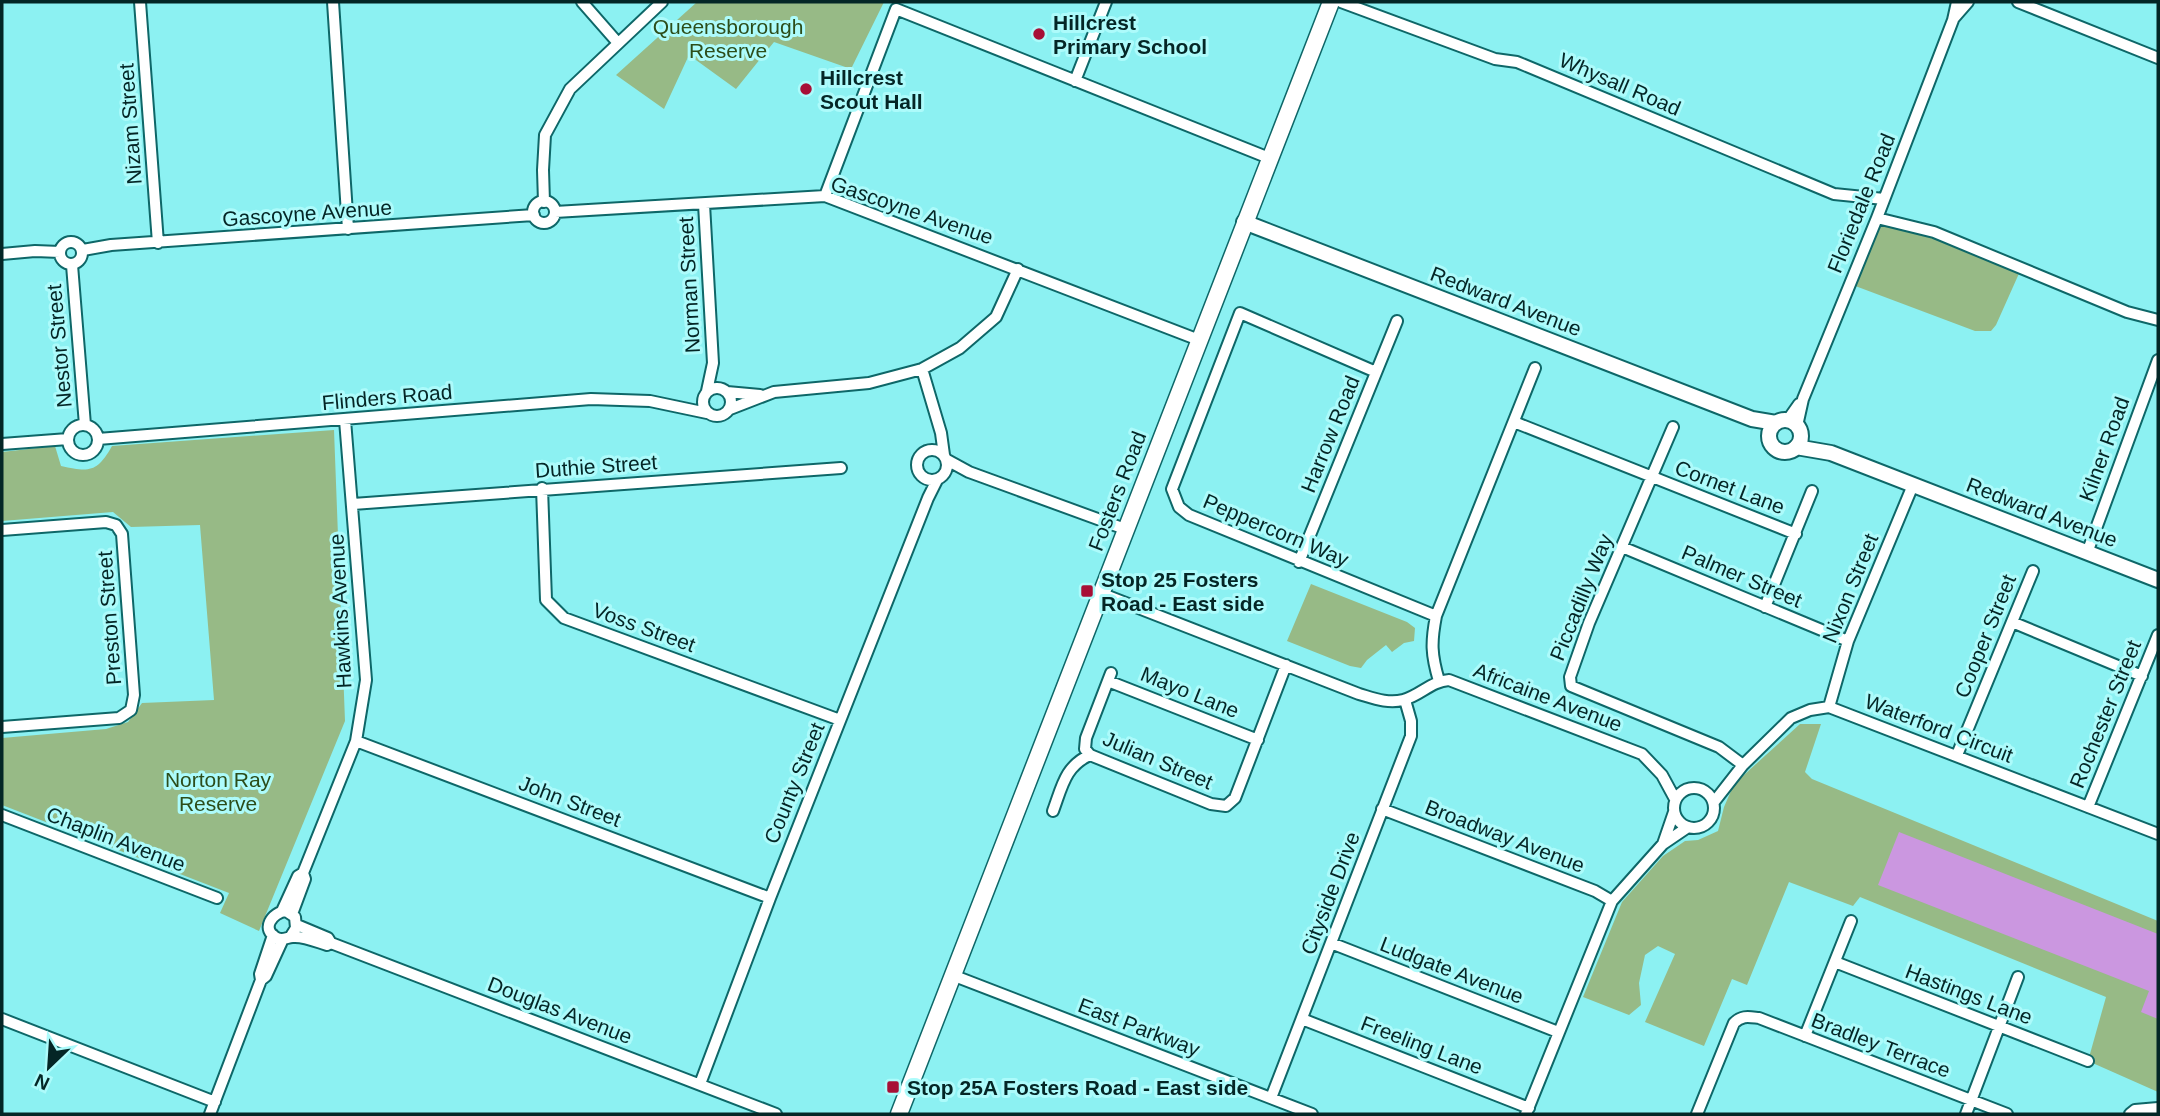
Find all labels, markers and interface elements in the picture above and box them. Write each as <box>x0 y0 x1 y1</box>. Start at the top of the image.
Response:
place label: Hillcrest Primary School <box>1053 11 1207 58</box>
park label: Queensborough Reserve <box>653 15 803 62</box>
marker: Hillcrest Primary School <box>1031 26 1047 42</box>
street label: Whysall Road <box>1556 48 1684 120</box>
street label: Nizam Street <box>114 63 146 185</box>
place label: Hillcrest Scout Hall <box>820 66 923 113</box>
marker: Hillcrest Scout Hall <box>798 81 814 97</box>
street label: Floriedale Road <box>1823 130 1899 276</box>
street label: Gascoyne Avenue <box>828 171 996 249</box>
street label: Gascoyne Avenue <box>221 196 393 230</box>
street label: Norman Street <box>674 216 704 354</box>
street label: Redward Avenue <box>1427 262 1585 340</box>
street label: Nestor Street <box>42 283 76 409</box>
street label: Harrow Road <box>1296 372 1364 496</box>
street label: Flinders Road <box>321 380 453 414</box>
street label: Kilner Road <box>2074 394 2134 504</box>
street label: Fosters Road <box>1084 428 1150 554</box>
street label: Duthie Street <box>534 450 658 482</box>
street label: Cornet Lane <box>1672 456 1788 518</box>
street label: Redward Avenue <box>1963 473 2121 551</box>
street label: Peppercorn Way <box>1200 489 1353 571</box>
street label: Piccadilly Way <box>1545 530 1617 664</box>
street label: Nixon Street <box>1818 530 1882 646</box>
street label: Hawkins Avenue <box>324 533 356 689</box>
street label: Palmer Street <box>1678 540 1806 612</box>
street label: Preston Street <box>93 550 125 686</box>
place label: Stop 25 Fosters Road - East side <box>1101 568 1264 615</box>
street label: Cooper Street <box>1950 571 2020 701</box>
marker: Stop 25 Fosters Road - East side <box>1079 583 1095 599</box>
street label: Voss Street <box>590 598 699 656</box>
street label: Rochester Street <box>2065 636 2145 791</box>
street label: Africaine Avenue <box>1470 658 1626 736</box>
street label: Mayo Lane <box>1138 662 1242 722</box>
street label: Waterford Circuit <box>1862 689 2016 767</box>
street label: County Street <box>759 719 829 847</box>
street label: Julian Street <box>1100 727 1216 793</box>
park label: Norton Ray Reserve <box>165 768 272 815</box>
street label: John Street <box>516 771 624 831</box>
street label: Broadway Avenue <box>1422 795 1588 877</box>
street label: Chaplin Avenue <box>43 802 189 876</box>
street label: Cityside Drive <box>1296 828 1364 958</box>
street label: Ludgate Avenue <box>1377 932 1527 1008</box>
street label: Hastings Lane <box>1902 959 2036 1029</box>
street label: Douglas Avenue <box>485 972 635 1048</box>
street label: East Parkway <box>1075 993 1204 1061</box>
street label: Bradley Terrace <box>1808 1008 1954 1082</box>
street label: Freeling Lane <box>1358 1011 1486 1079</box>
north arrow <box>14 1032 84 1102</box>
text: N <box>31 1070 53 1094</box>
place label: Stop 25A Fosters Road - East side <box>907 1076 1248 1099</box>
marker: Stop 25A Fosters Road - East side <box>885 1079 901 1095</box>

